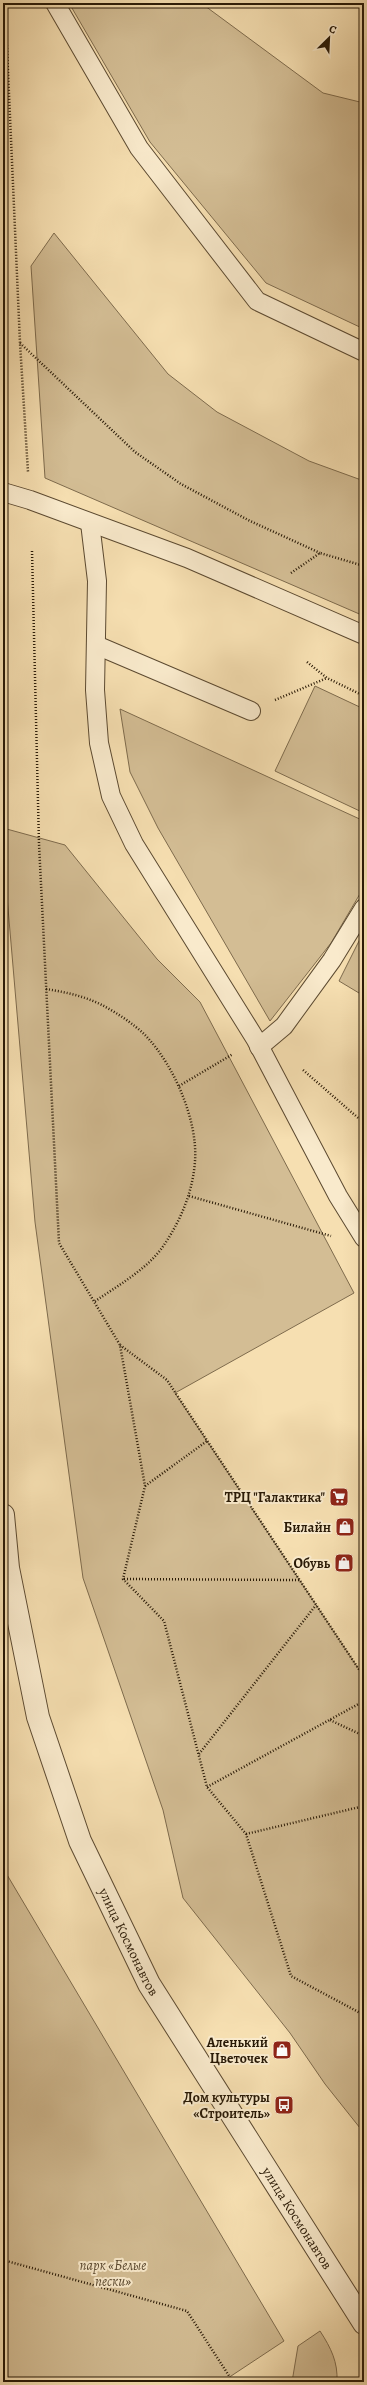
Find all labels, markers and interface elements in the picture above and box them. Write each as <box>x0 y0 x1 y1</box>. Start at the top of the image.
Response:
north arrow <box>309 18 349 58</box>
text: С <box>327 21 339 38</box>
supermarket icon: ТРЦ "Галактика" <box>328 1486 350 1508</box>
place label: ТРЦ "Галактика" <box>225 1488 326 1507</box>
shop icon: Билайн <box>334 1516 356 1538</box>
place label: Билайн <box>284 1518 331 1537</box>
shop icon: Обувь <box>333 1552 355 1574</box>
place label: Обувь <box>293 1554 331 1573</box>
street label: улица Космонавтов <box>94 1884 163 2000</box>
place label: Аленький Цветочек <box>206 2033 268 2068</box>
shop icon: Аленький Цветочек <box>271 2039 293 2061</box>
place label: Дом культуры «Строитель» <box>183 2088 270 2123</box>
bus stop icon: Дом культуры «Строитель» <box>273 2094 295 2116</box>
street label: улица Космонавтов <box>257 2163 337 2273</box>
park label: парк «Белые пески» <box>80 2256 146 2291</box>

